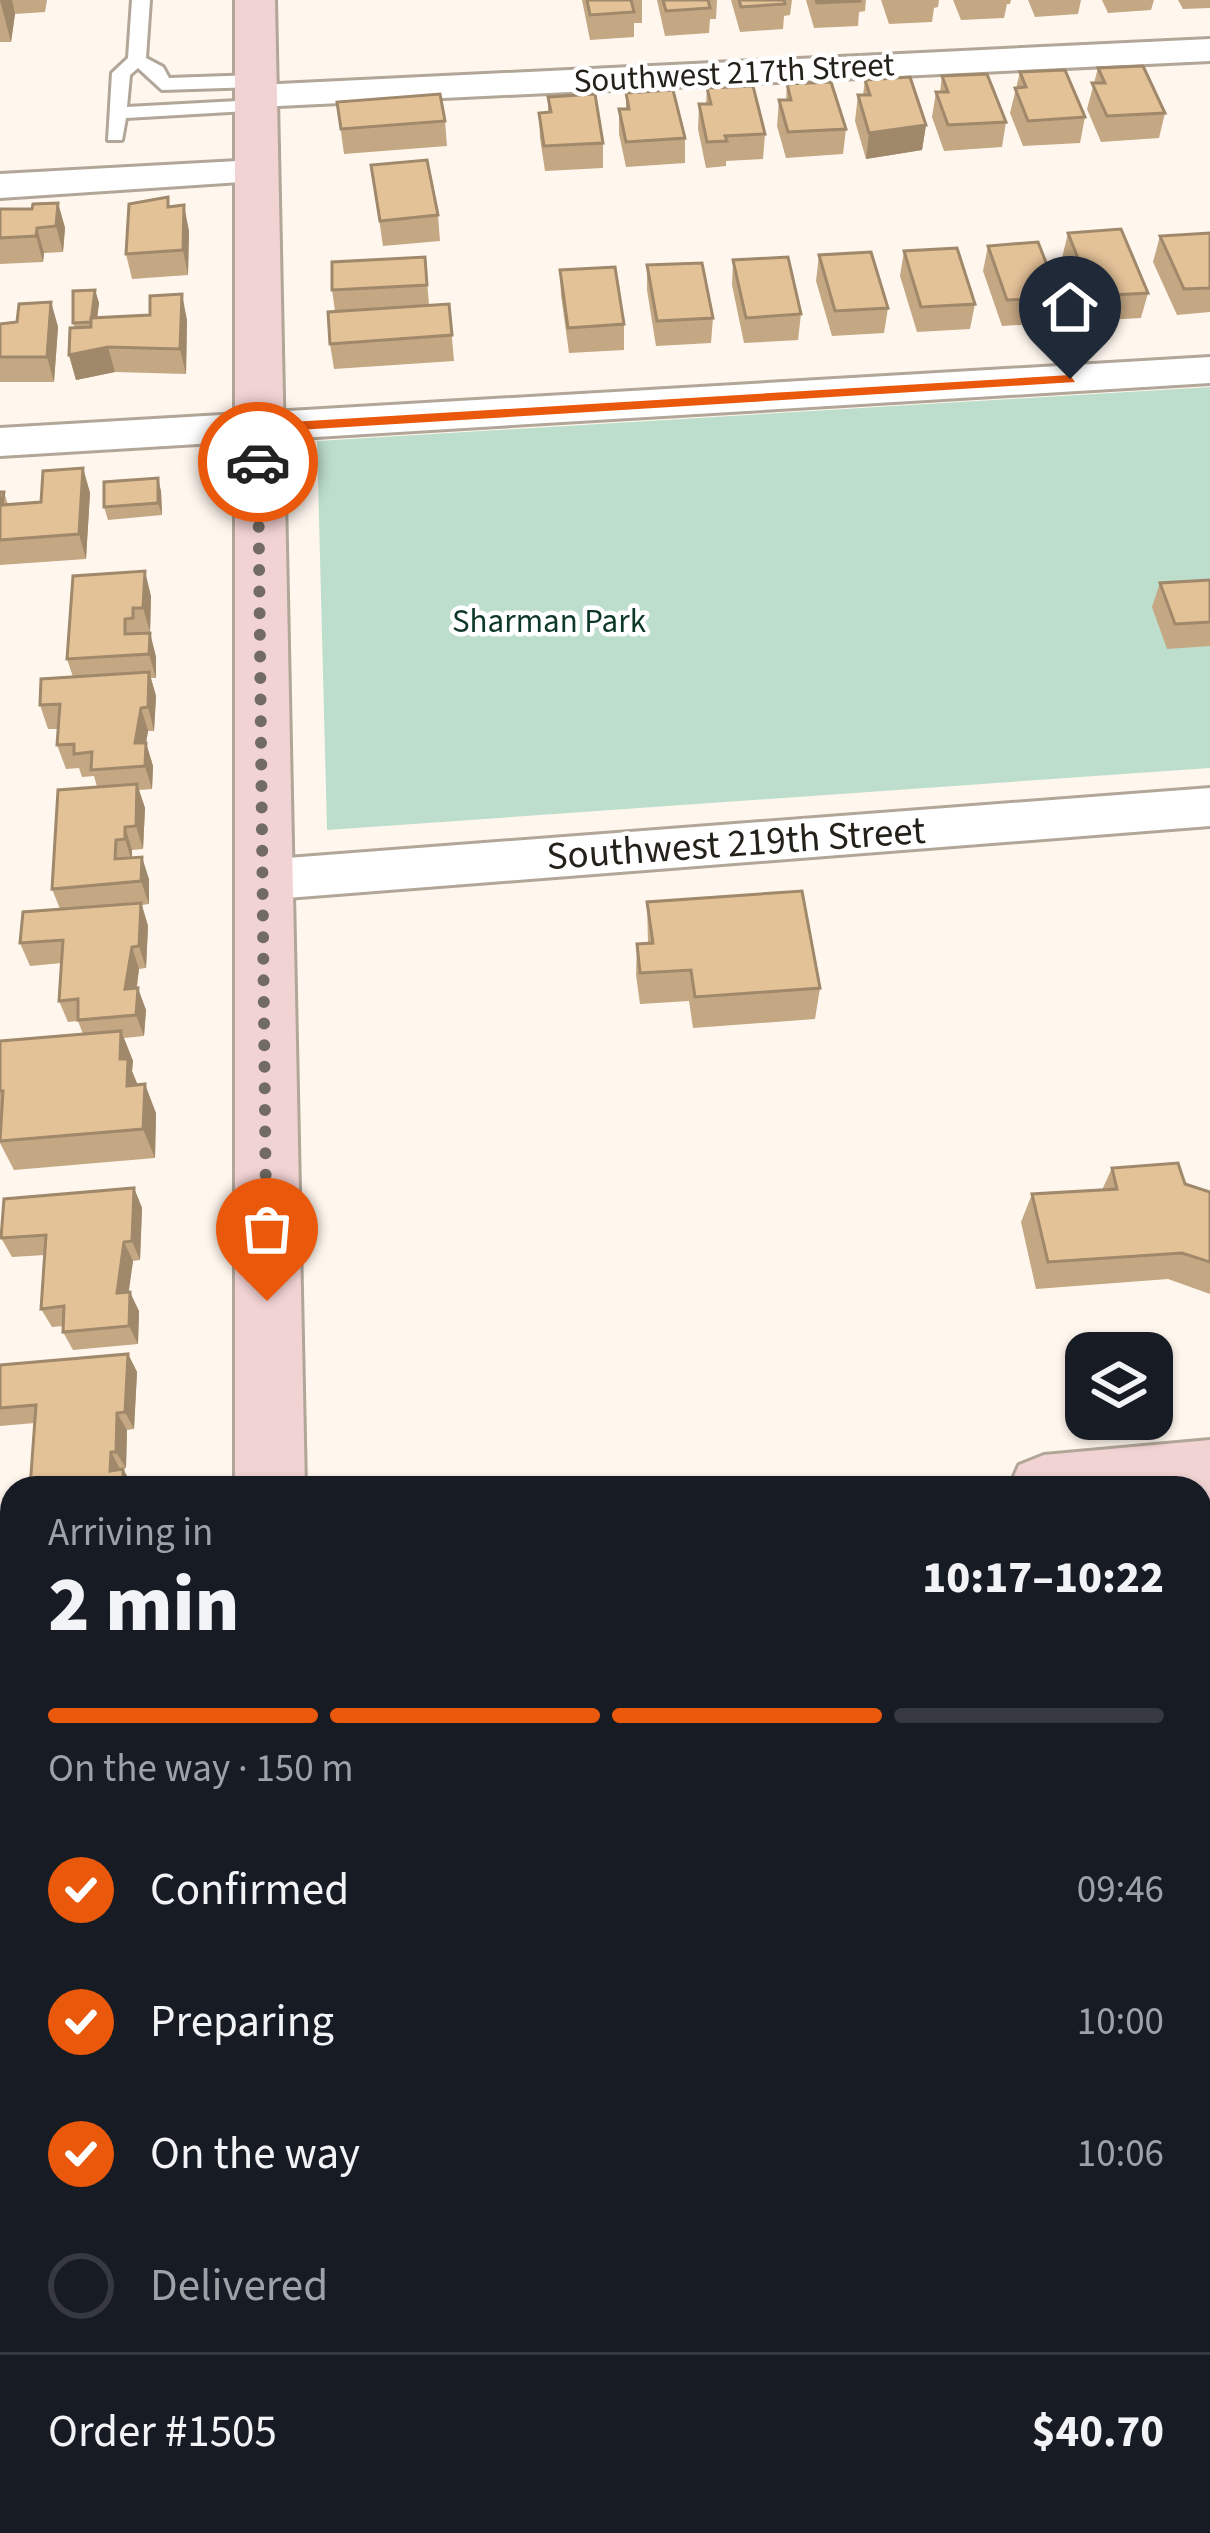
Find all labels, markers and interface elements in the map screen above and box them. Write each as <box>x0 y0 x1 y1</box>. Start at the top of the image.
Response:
street label: Southwest 217th Street <box>572 41 896 105</box>
pin <box>1019 256 1121 379</box>
icon: home <box>1037 274 1103 340</box>
courier <box>198 402 318 522</box>
icon: car <box>225 429 291 495</box>
park label: Sharman Park <box>452 598 647 645</box>
street label: Southwest 219th Street <box>545 803 927 885</box>
pin <box>216 1178 318 1301</box>
icon: bag <box>234 1196 300 1262</box>
map controls <box>1065 1332 1173 1440</box>
button: layers <box>1065 1332 1173 1440</box>
text: Arriving in <box>48 1505 213 1561</box>
text: 10:17–10:22 <box>922 1546 1164 1610</box>
text: 2 min <box>48 1550 240 1661</box>
text: On the way · 150 m <box>48 1741 354 1797</box>
icon: check <box>48 1857 114 1923</box>
text: Confirmed <box>150 1858 349 1922</box>
text: 09:46 <box>1077 1862 1164 1918</box>
icon: check <box>48 1989 114 2055</box>
text: Preparing <box>150 1990 334 2054</box>
text: 10:00 <box>1077 1994 1164 2050</box>
icon: check <box>48 2121 114 2187</box>
text: On the way <box>150 2122 360 2186</box>
text: 10:06 <box>1077 2126 1164 2182</box>
text: Delivered <box>150 2254 328 2318</box>
text: Order #1505 <box>48 2400 277 2464</box>
text: $40.70 <box>1032 2400 1164 2464</box>

